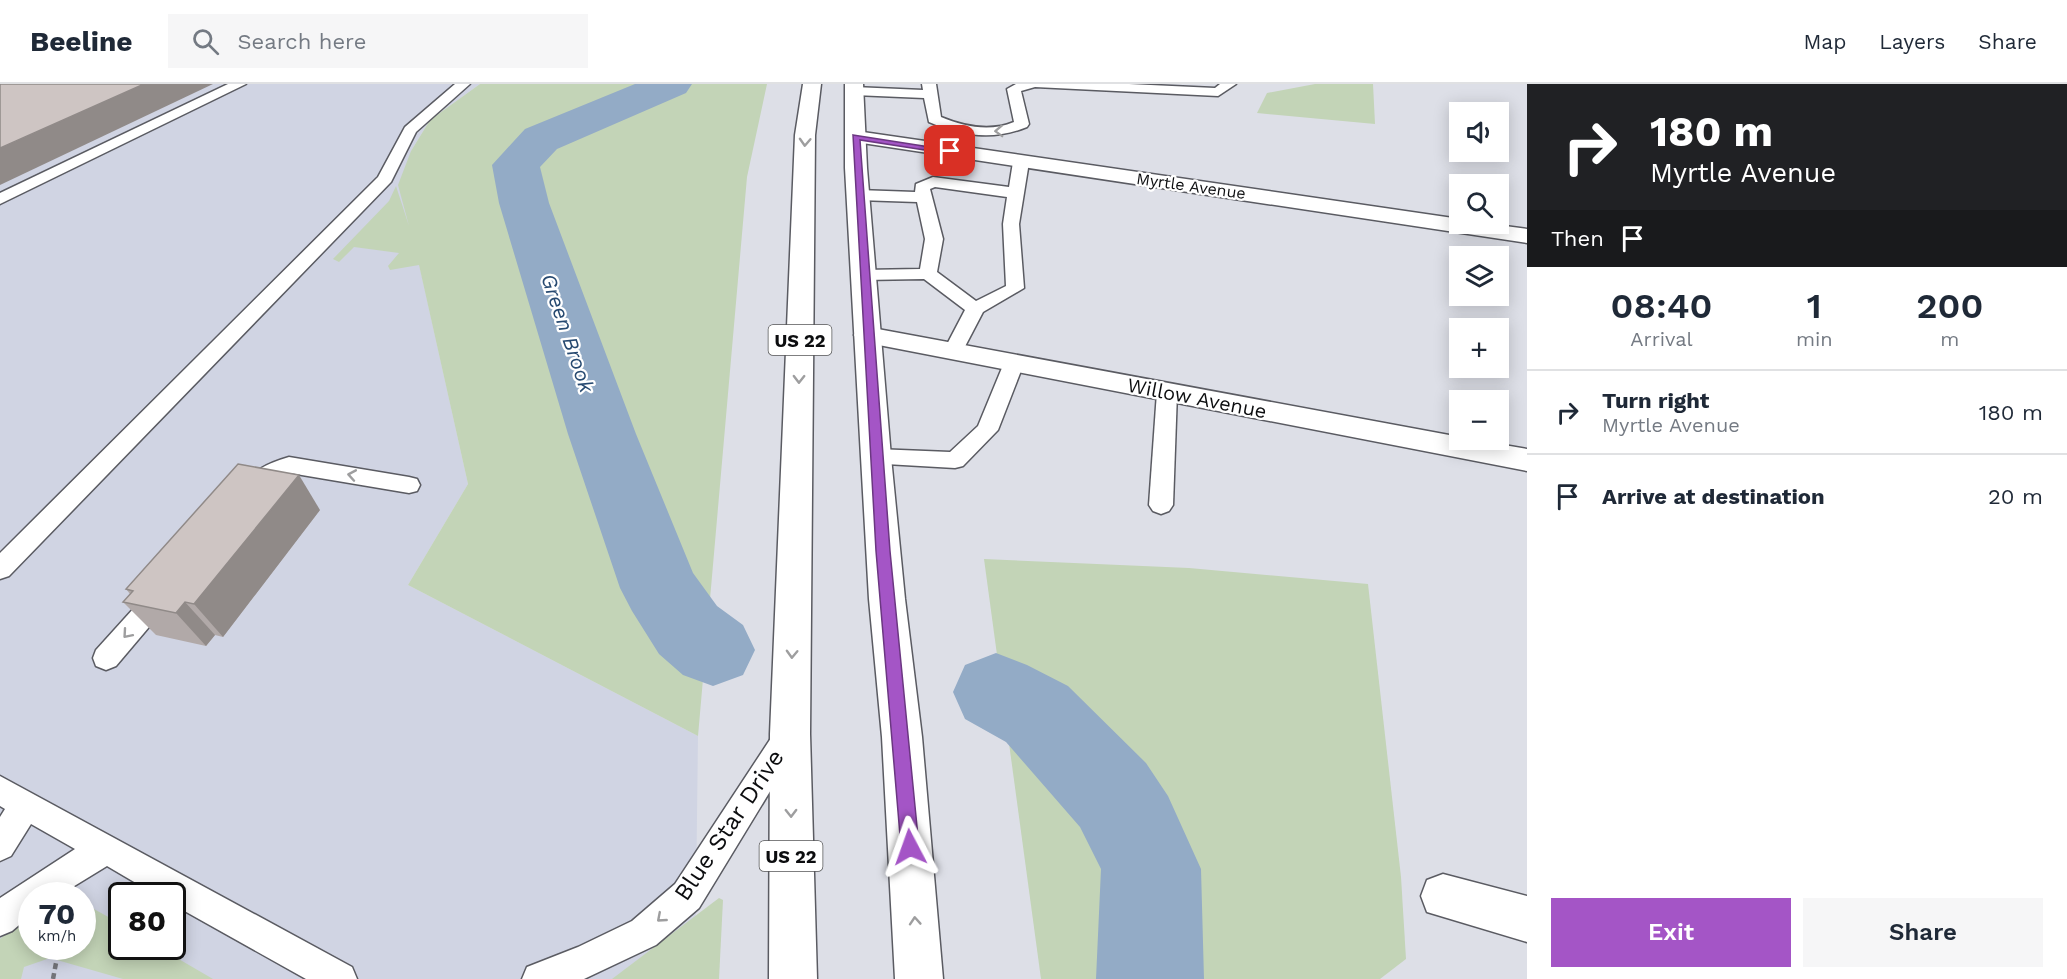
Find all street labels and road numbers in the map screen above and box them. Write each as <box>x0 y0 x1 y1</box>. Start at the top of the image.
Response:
street label: Myrtle Avenue <box>1135 169 1247 203</box>
road number: US 22 <box>768 325 832 355</box>
street label: Willow Avenue <box>1125 373 1269 423</box>
street label: Blue Star Drive <box>668 744 790 906</box>
road number: US 22 <box>760 841 822 871</box>

